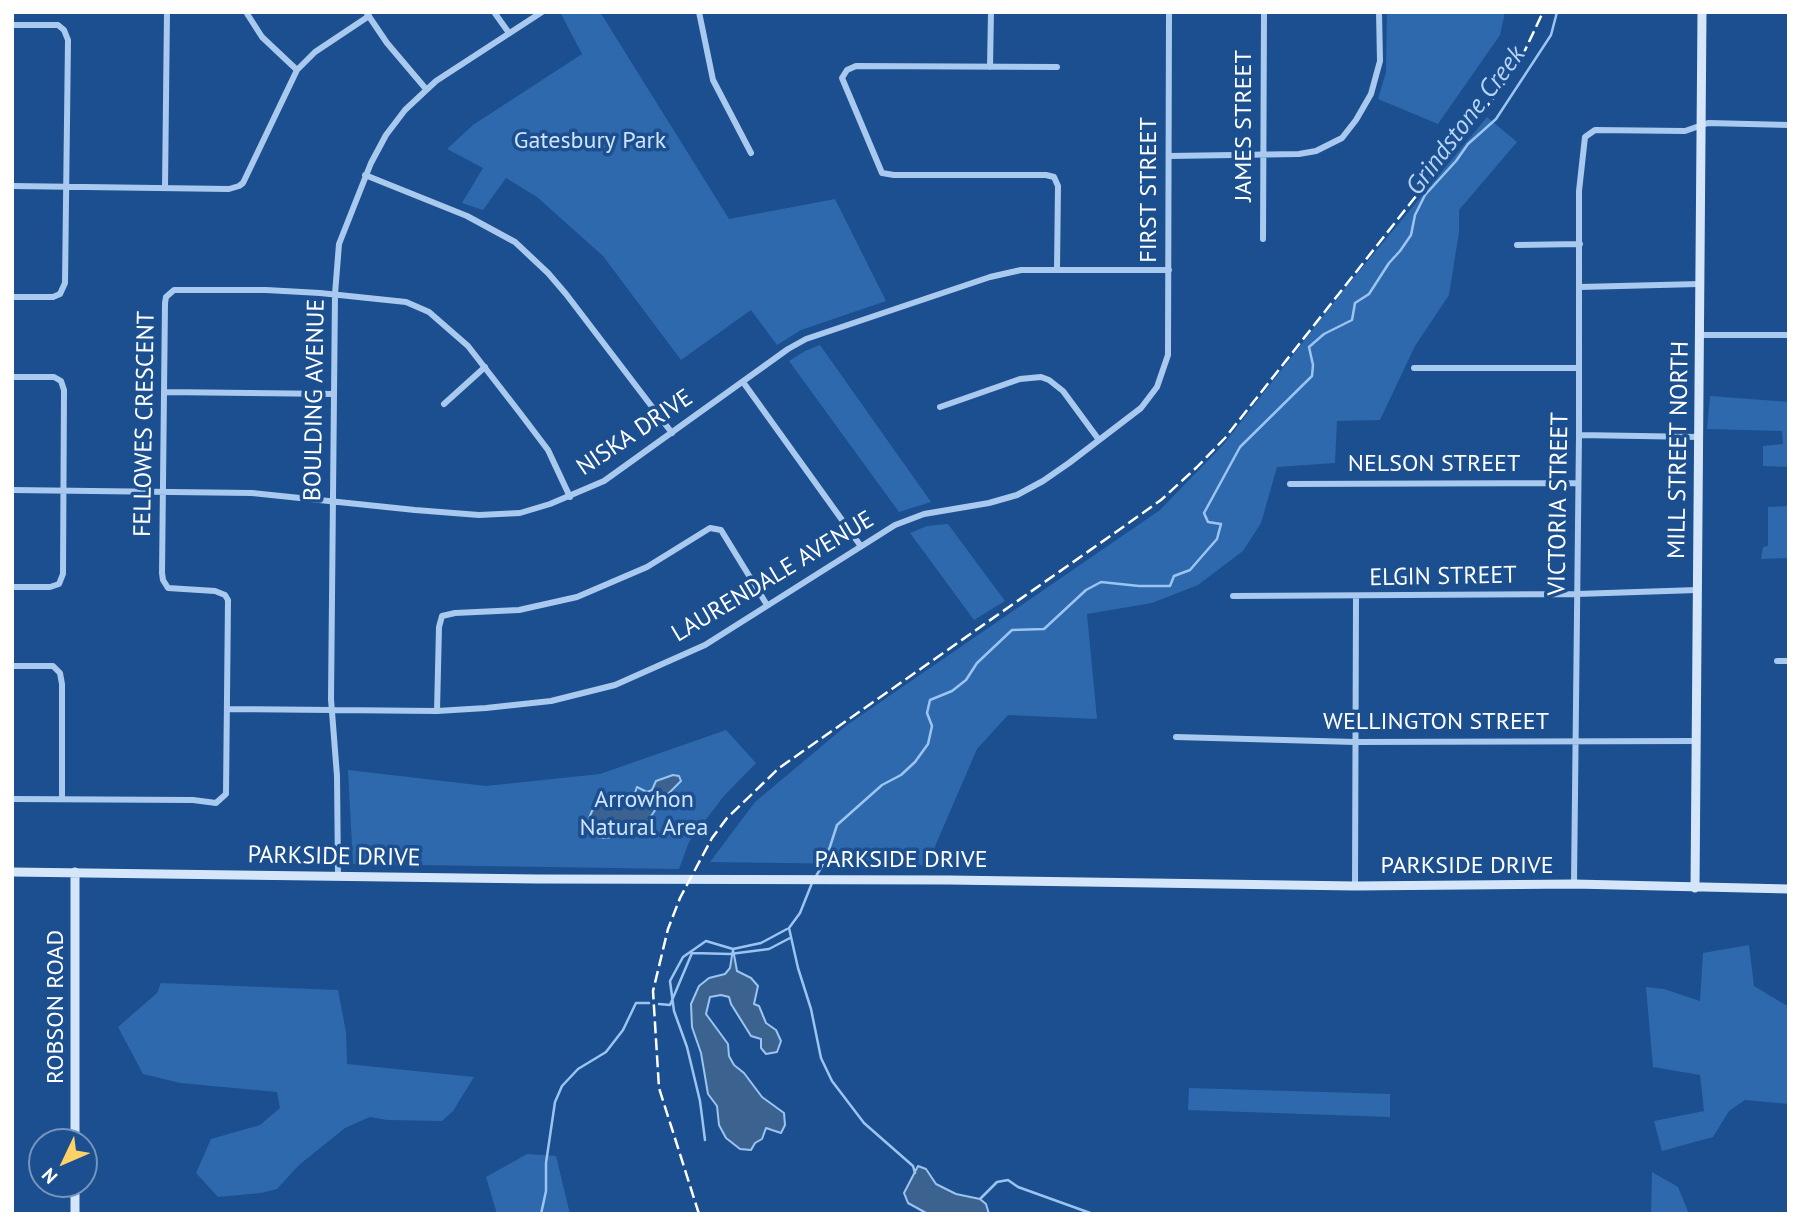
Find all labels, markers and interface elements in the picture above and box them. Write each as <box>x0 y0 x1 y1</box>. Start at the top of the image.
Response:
water label: Grindstone Creek <box>1400 40 1532 202</box>
street label: JAMES STREET <box>1230 50 1258 202</box>
street label: FIRST STREET <box>1135 117 1163 263</box>
park label: Gatesbury Park <box>514 127 666 155</box>
street label: BOULDING AVENUE <box>299 298 331 502</box>
street label: FELLOWES CRESCENT <box>129 311 161 537</box>
street label: MILL STREET NORTH <box>1663 341 1695 559</box>
street label: NISKA DRIVE <box>572 384 698 482</box>
street label: VICTORIA STREET <box>1543 412 1575 596</box>
street label: NELSON STREET <box>1348 450 1520 478</box>
street label: LAURENDALE AVENUE <box>667 505 879 649</box>
street label: ELGIN STREET <box>1369 561 1517 593</box>
street label: WELLINGTON STREET <box>1323 708 1549 736</box>
park label: Arrowhon Natural Area <box>580 786 708 842</box>
street label: PARKSIDE DRIVE <box>247 841 421 873</box>
street label: PARKSIDE DRIVE <box>814 846 988 874</box>
street label: PARKSIDE DRIVE <box>1380 852 1554 880</box>
street label: ROBSON ROAD <box>42 930 70 1084</box>
north arrow <box>28 1128 98 1198</box>
text: N <box>36 1163 62 1189</box>

